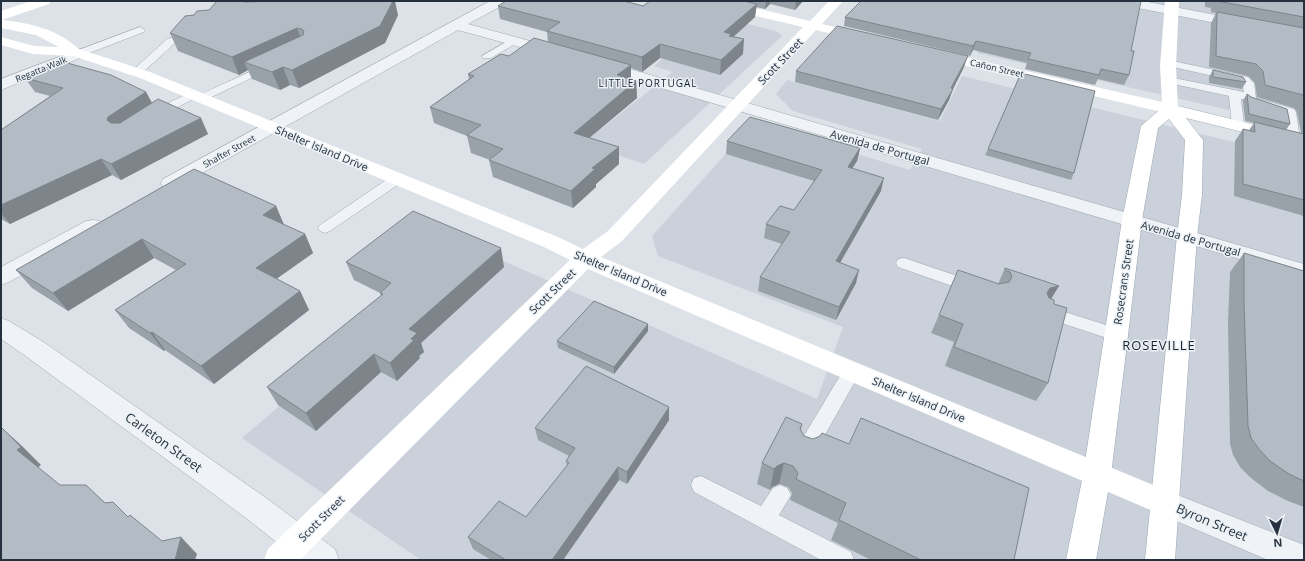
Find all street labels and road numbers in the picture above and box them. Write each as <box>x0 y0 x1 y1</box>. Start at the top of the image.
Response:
street label: Scott Street <box>754 34 806 88</box>
street label: Regatta Walk <box>13 53 69 85</box>
street label: Cañon Street <box>969 56 1025 80</box>
street label: Shelter Island Drive <box>273 122 371 174</box>
street label: Avenida de Portugal <box>828 126 932 168</box>
street label: Shafter Street <box>201 131 257 171</box>
street label: Avenida de Portugal <box>1139 217 1243 259</box>
street label: Rosecrans Street <box>1110 238 1136 326</box>
street label: Shelter Island Drive <box>572 247 670 299</box>
street label: Scott Street <box>525 265 579 317</box>
street label: Shelter Island Drive <box>870 373 968 425</box>
street label: Carleton Street <box>122 408 207 476</box>
street label: Scott Street <box>295 492 347 544</box>
street label: Byron Street <box>1174 499 1251 545</box>

